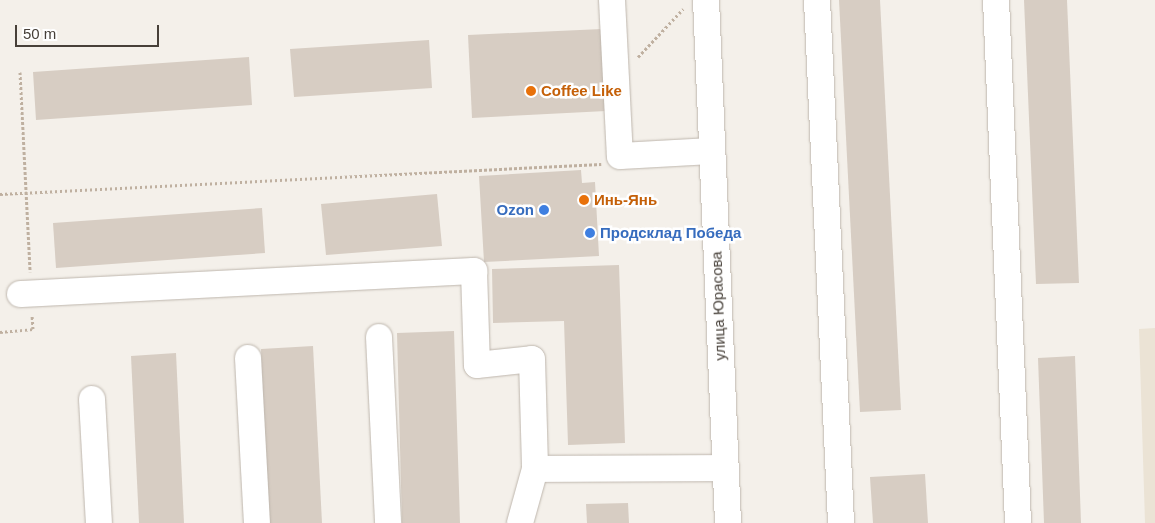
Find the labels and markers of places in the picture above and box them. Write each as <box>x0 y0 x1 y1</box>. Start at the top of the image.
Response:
place label: Coffee Like <box>541 82 622 100</box>
marker: Coffee Like <box>525 85 537 97</box>
place label: Инь-Янь <box>594 191 657 209</box>
marker: Инь-Янь <box>578 194 590 206</box>
place label: Ozon <box>497 201 534 219</box>
marker: Ozon <box>538 204 550 216</box>
place label: Продсклад Победа <box>600 224 741 242</box>
marker: Продсклад Победа <box>584 227 596 239</box>

